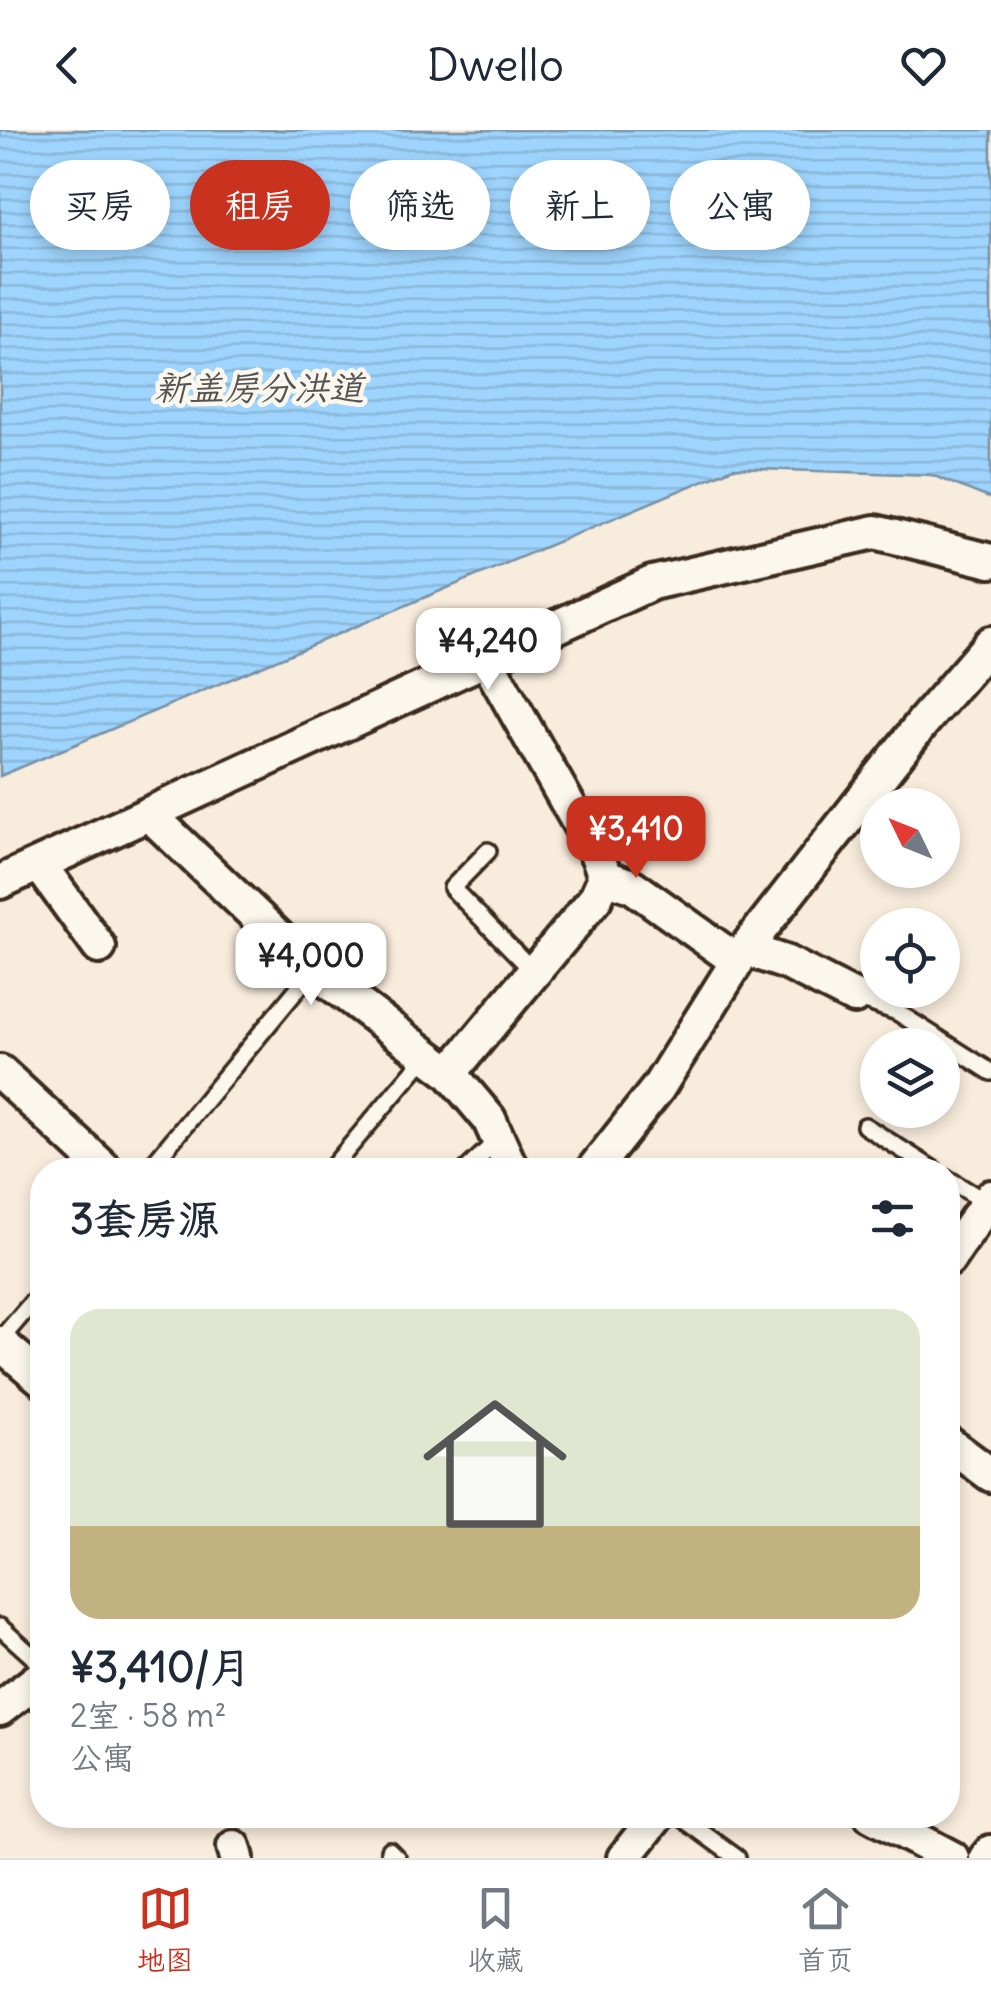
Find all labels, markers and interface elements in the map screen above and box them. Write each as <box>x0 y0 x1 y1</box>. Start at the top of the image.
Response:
text: Dwello <box>427 37 564 93</box>
icon: back <box>40 38 95 93</box>
icon: heart <box>896 38 951 93</box>
chip: 买房 <box>30 160 170 250</box>
chip: 租房 <box>190 160 330 250</box>
chip: 筛选 <box>350 160 490 250</box>
chip: 新上 <box>510 160 650 250</box>
chip: 公寓 <box>670 160 810 250</box>
water label: 新盖房分洪道 <box>154 365 367 409</box>
pin: ¥4,240 <box>407 608 569 693</box>
text: ¥4,240 <box>438 620 538 661</box>
north arrow <box>860 788 960 888</box>
map controls <box>860 788 960 1128</box>
pin: ¥3,410 <box>555 796 717 881</box>
text: ¥3,410 <box>589 808 683 849</box>
button: locate <box>860 908 960 1008</box>
pin: ¥4,000 <box>230 923 392 1008</box>
text: ¥4,000 <box>257 935 365 976</box>
button: layers <box>860 1028 960 1128</box>
icon: filters <box>865 1191 920 1246</box>
text: 3套房源 <box>70 1193 220 1245</box>
icon: home <box>405 1374 585 1554</box>
text: ¥3,410/月 <box>70 1641 251 1693</box>
text: 2室 · 58 m² <box>70 1695 226 1736</box>
text: 公寓 <box>70 1737 134 1778</box>
tab: 地图 <box>137 1881 193 1978</box>
tab: 收藏 <box>467 1881 524 1978</box>
tab: 首页 <box>798 1881 854 1978</box>

